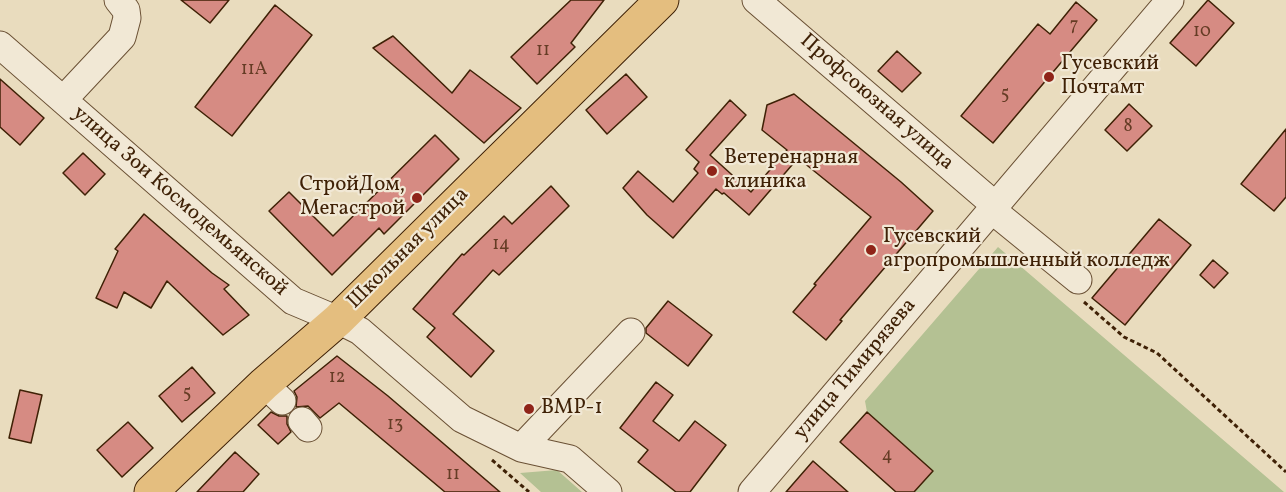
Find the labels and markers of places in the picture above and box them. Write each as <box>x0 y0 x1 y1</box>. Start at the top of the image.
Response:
place label: Гусевский Почтамт <box>1061 52 1159 102</box>
marker: Гусевский Почтамт <box>1042 70 1056 84</box>
place label: Ветеренарная клиника <box>724 146 858 196</box>
marker: Ветеренарная клиника <box>705 164 719 178</box>
place label: СтройДом, Мегастрой <box>300 173 405 223</box>
marker: СтройДом, Мегастрой <box>410 191 424 205</box>
place label: Гусевский агропромышленный колледж <box>883 225 1170 275</box>
marker: Гусевский агропромышленный колледж <box>864 243 878 257</box>
place label: BMP-1 <box>541 396 603 422</box>
marker: BMP-1 <box>522 402 536 416</box>

